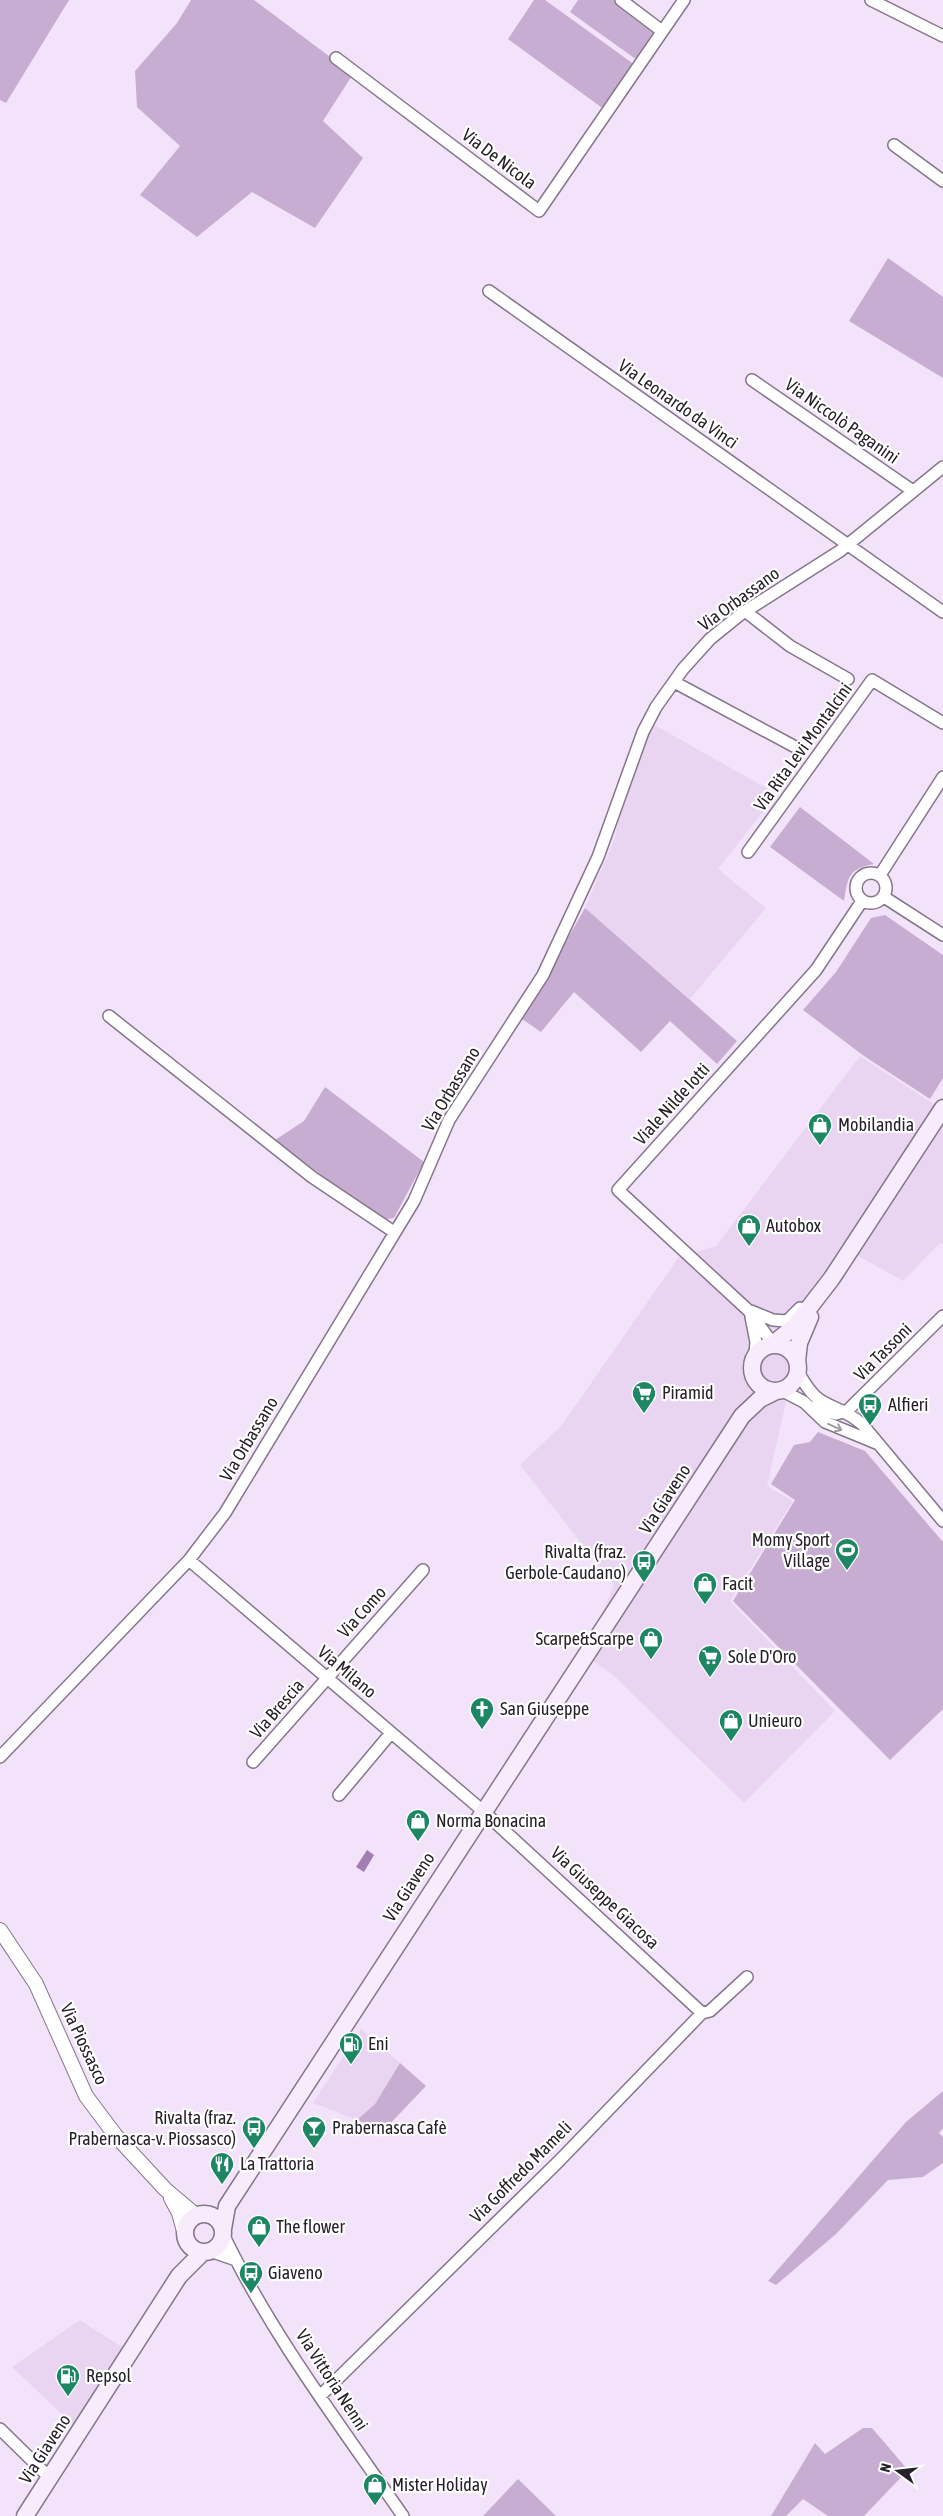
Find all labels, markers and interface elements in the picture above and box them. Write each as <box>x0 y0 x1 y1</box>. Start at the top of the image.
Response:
street label: Via De Nicola <box>458 124 541 193</box>
street label: Via Leonardo da Vinci <box>615 355 742 453</box>
street label: Via Niccolò Paganini <box>781 374 903 468</box>
street label: Via Orbassano <box>694 562 783 635</box>
street label: Via Rita Levi Montalcini <box>749 679 856 815</box>
street label: Via Orbassano <box>417 1043 484 1135</box>
street label: Viale Nilde Iotti <box>629 1059 714 1149</box>
shop icon: Mobilandia <box>807 1112 833 1146</box>
place label: Mobilandia <box>838 1114 914 1135</box>
shop icon: Autobox <box>736 1213 762 1247</box>
place label: Autobox <box>766 1215 821 1236</box>
street label: Via Tassoni <box>849 1318 916 1385</box>
supermarket icon: Piramid <box>631 1380 657 1414</box>
place label: Piramid <box>662 1382 714 1403</box>
bus stop icon: Alfieri <box>857 1392 883 1426</box>
street label: Via Orbassano <box>215 1393 282 1485</box>
place label: Alfieri <box>888 1394 928 1415</box>
one-way arrow <box>827 1423 842 1432</box>
street label: Via Giaveno <box>634 1460 695 1537</box>
place label: Momy Sport Village <box>752 1529 830 1571</box>
sports icon: Momy Sport Village <box>834 1537 860 1571</box>
place label: Rivalta (fraz. Gerbole-Caudano) <box>505 1541 626 1583</box>
bus stop icon: Rivalta (fraz. Gerbole-Caudano) <box>631 1549 657 1583</box>
shop icon: Facit <box>692 1571 718 1605</box>
place label: Facit <box>722 1573 753 1594</box>
street label: Via Como <box>333 1582 390 1642</box>
shop icon: Scarpe&Scarpe <box>638 1626 664 1660</box>
place label: Scarpe&Scarpe <box>535 1628 634 1649</box>
street label: Via Milano <box>314 1641 381 1702</box>
supermarket icon: Sole D'Oro <box>697 1644 723 1678</box>
place label: Sole D'Oro <box>728 1646 797 1667</box>
street label: Via Brescia <box>245 1675 308 1742</box>
church icon: San Giuseppe <box>469 1696 495 1730</box>
place label: San Giuseppe <box>500 1698 589 1719</box>
shop icon: Unieuro <box>718 1708 744 1742</box>
place label: Unieuro <box>748 1710 802 1731</box>
shop icon: Norma Bonacina <box>405 1808 431 1842</box>
place label: Norma Bonacina <box>436 1810 546 1831</box>
street label: Via Giuseppe Giacosa <box>547 1842 664 1953</box>
street label: Via Giaveno <box>378 1848 439 1925</box>
street label: Via Piossasco <box>56 2000 112 2088</box>
fuel station icon: Eni <box>338 2031 364 2065</box>
place label: Eni <box>368 2033 389 2054</box>
place label: Rivalta (fraz. Prabernasca-v. Piossasco) <box>68 2107 236 2149</box>
bus stop icon: Rivalta (fraz. Prabernasca-v. Piossasco) <box>241 2115 267 2149</box>
bar icon: Prabernasca Cafè <box>301 2115 327 2149</box>
place label: Prabernasca Cafè <box>332 2117 447 2138</box>
street label: Via Goffredo Mameli <box>466 2117 576 2227</box>
restaurant icon: La Trattoria <box>209 2151 235 2185</box>
place label: La Trattoria <box>240 2153 314 2174</box>
shop icon: The flower <box>246 2214 272 2248</box>
place label: The flower <box>276 2216 345 2237</box>
bus stop icon: Giaveno <box>238 2260 264 2294</box>
place label: Giaveno <box>268 2262 323 2283</box>
street label: Via Vittoria Nenni <box>292 2325 373 2434</box>
fuel station icon: Repsol <box>55 2363 81 2397</box>
place label: Repsol <box>86 2365 132 2386</box>
street label: Via Giaveno <box>14 2410 75 2487</box>
north arrow <box>873 2446 923 2496</box>
text: N <box>877 2462 894 2474</box>
shop icon: Mister Holiday <box>362 2472 388 2506</box>
place label: Mister Holiday <box>392 2474 488 2495</box>

